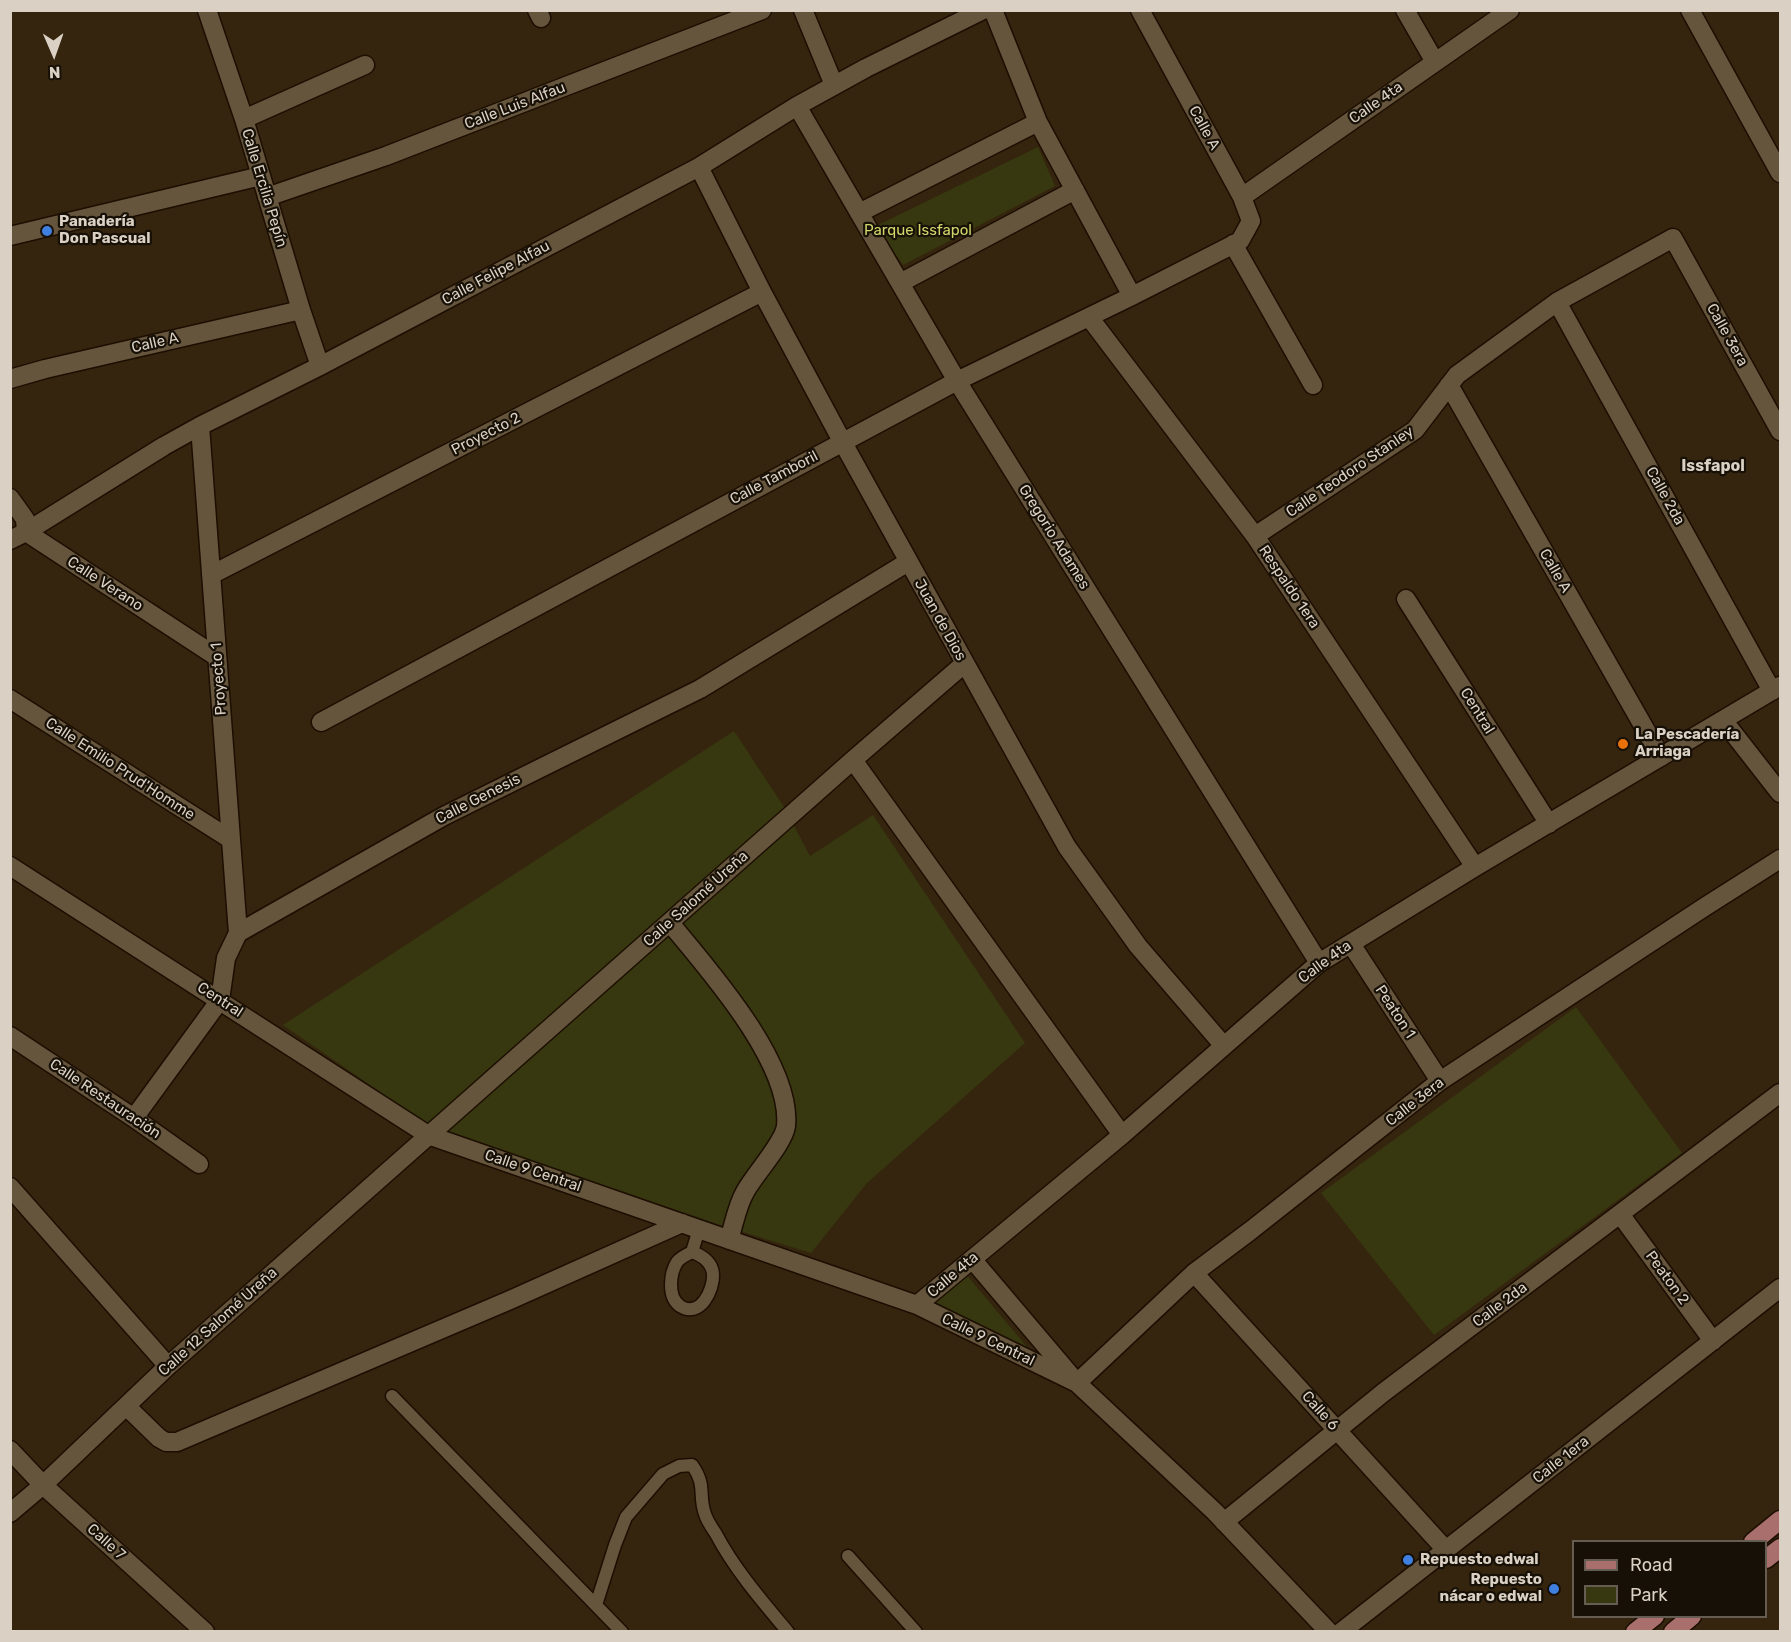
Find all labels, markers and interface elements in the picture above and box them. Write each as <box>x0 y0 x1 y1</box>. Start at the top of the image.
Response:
north arrow <box>24 24 84 84</box>
text: N <box>49 63 61 82</box>
street label: Calle 4ta <box>1346 78 1406 128</box>
street label: Calle Luis Alfau <box>462 79 568 133</box>
street label: Calle A <box>1185 103 1223 153</box>
street label: Calle Ercilia Pepín <box>237 127 291 249</box>
place label: Panadería Don Pascual <box>59 213 150 248</box>
park label: Parque Issfapol <box>864 222 972 240</box>
marker: Panadería Don Pascual <box>40 224 54 238</box>
street label: Calle Felipe Alfau <box>439 237 553 309</box>
street label: Calle 3era <box>1702 301 1752 369</box>
street label: Calle A <box>130 329 180 357</box>
street label: Proyecto 2 <box>448 409 524 459</box>
street label: Calle Teodoro Stanley <box>1283 423 1417 521</box>
street label: Calle Tamboril <box>727 447 821 509</box>
district label: Issfapol <box>1681 456 1745 476</box>
street label: Calle 2da <box>1642 464 1688 528</box>
street label: Gregorio Adames <box>1015 481 1093 593</box>
street label: Respaldo 1era <box>1255 542 1323 632</box>
street label: Calle A <box>1535 546 1575 596</box>
street label: Calle Verano <box>64 553 146 615</box>
street label: Juan de Dios <box>910 576 970 664</box>
street label: Proyecto 1 <box>207 642 231 716</box>
street label: Central <box>1456 685 1498 737</box>
street label: Calle Emilio Prud'Homme <box>42 714 198 824</box>
place label: La Pescadería Arriaga <box>1635 726 1739 761</box>
marker: La Pescadería Arriaga <box>1616 737 1630 751</box>
street label: Calle Genesis <box>433 770 523 828</box>
street label: Calle Salomé Ureña <box>640 847 752 951</box>
street label: Calle 4ta <box>1295 937 1355 987</box>
street label: Central <box>194 979 246 1021</box>
street label: Peaton 1 <box>1371 982 1419 1042</box>
street label: Calle Restauración <box>46 1055 164 1143</box>
street label: Calle 3era <box>1382 1074 1448 1130</box>
street label: Calle 9 Central <box>482 1146 584 1196</box>
street label: Calle 4ta <box>924 1248 982 1302</box>
street label: Peaton 2 <box>1641 1248 1693 1308</box>
street label: Calle 12 Salomé Ureña <box>155 1264 281 1380</box>
street label: Calle 2da <box>1469 1279 1531 1331</box>
street label: Calle 9 Central <box>939 1310 1037 1370</box>
street label: Calle 6 <box>1298 1388 1342 1434</box>
street label: Calle 1era <box>1529 1432 1593 1488</box>
street label: Calle 7 <box>83 1520 129 1564</box>
legend <box>1572 1540 1767 1618</box>
place label: Repuesto edwal <box>1420 1551 1539 1569</box>
marker: Repuesto edwal <box>1401 1553 1415 1567</box>
text: Road <box>1630 1554 1673 1576</box>
place label: Repuesto nácar o edwal <box>1440 1571 1542 1606</box>
marker: Repuesto nácar o edwal <box>1547 1582 1561 1596</box>
text: Park <box>1630 1584 1667 1606</box>

